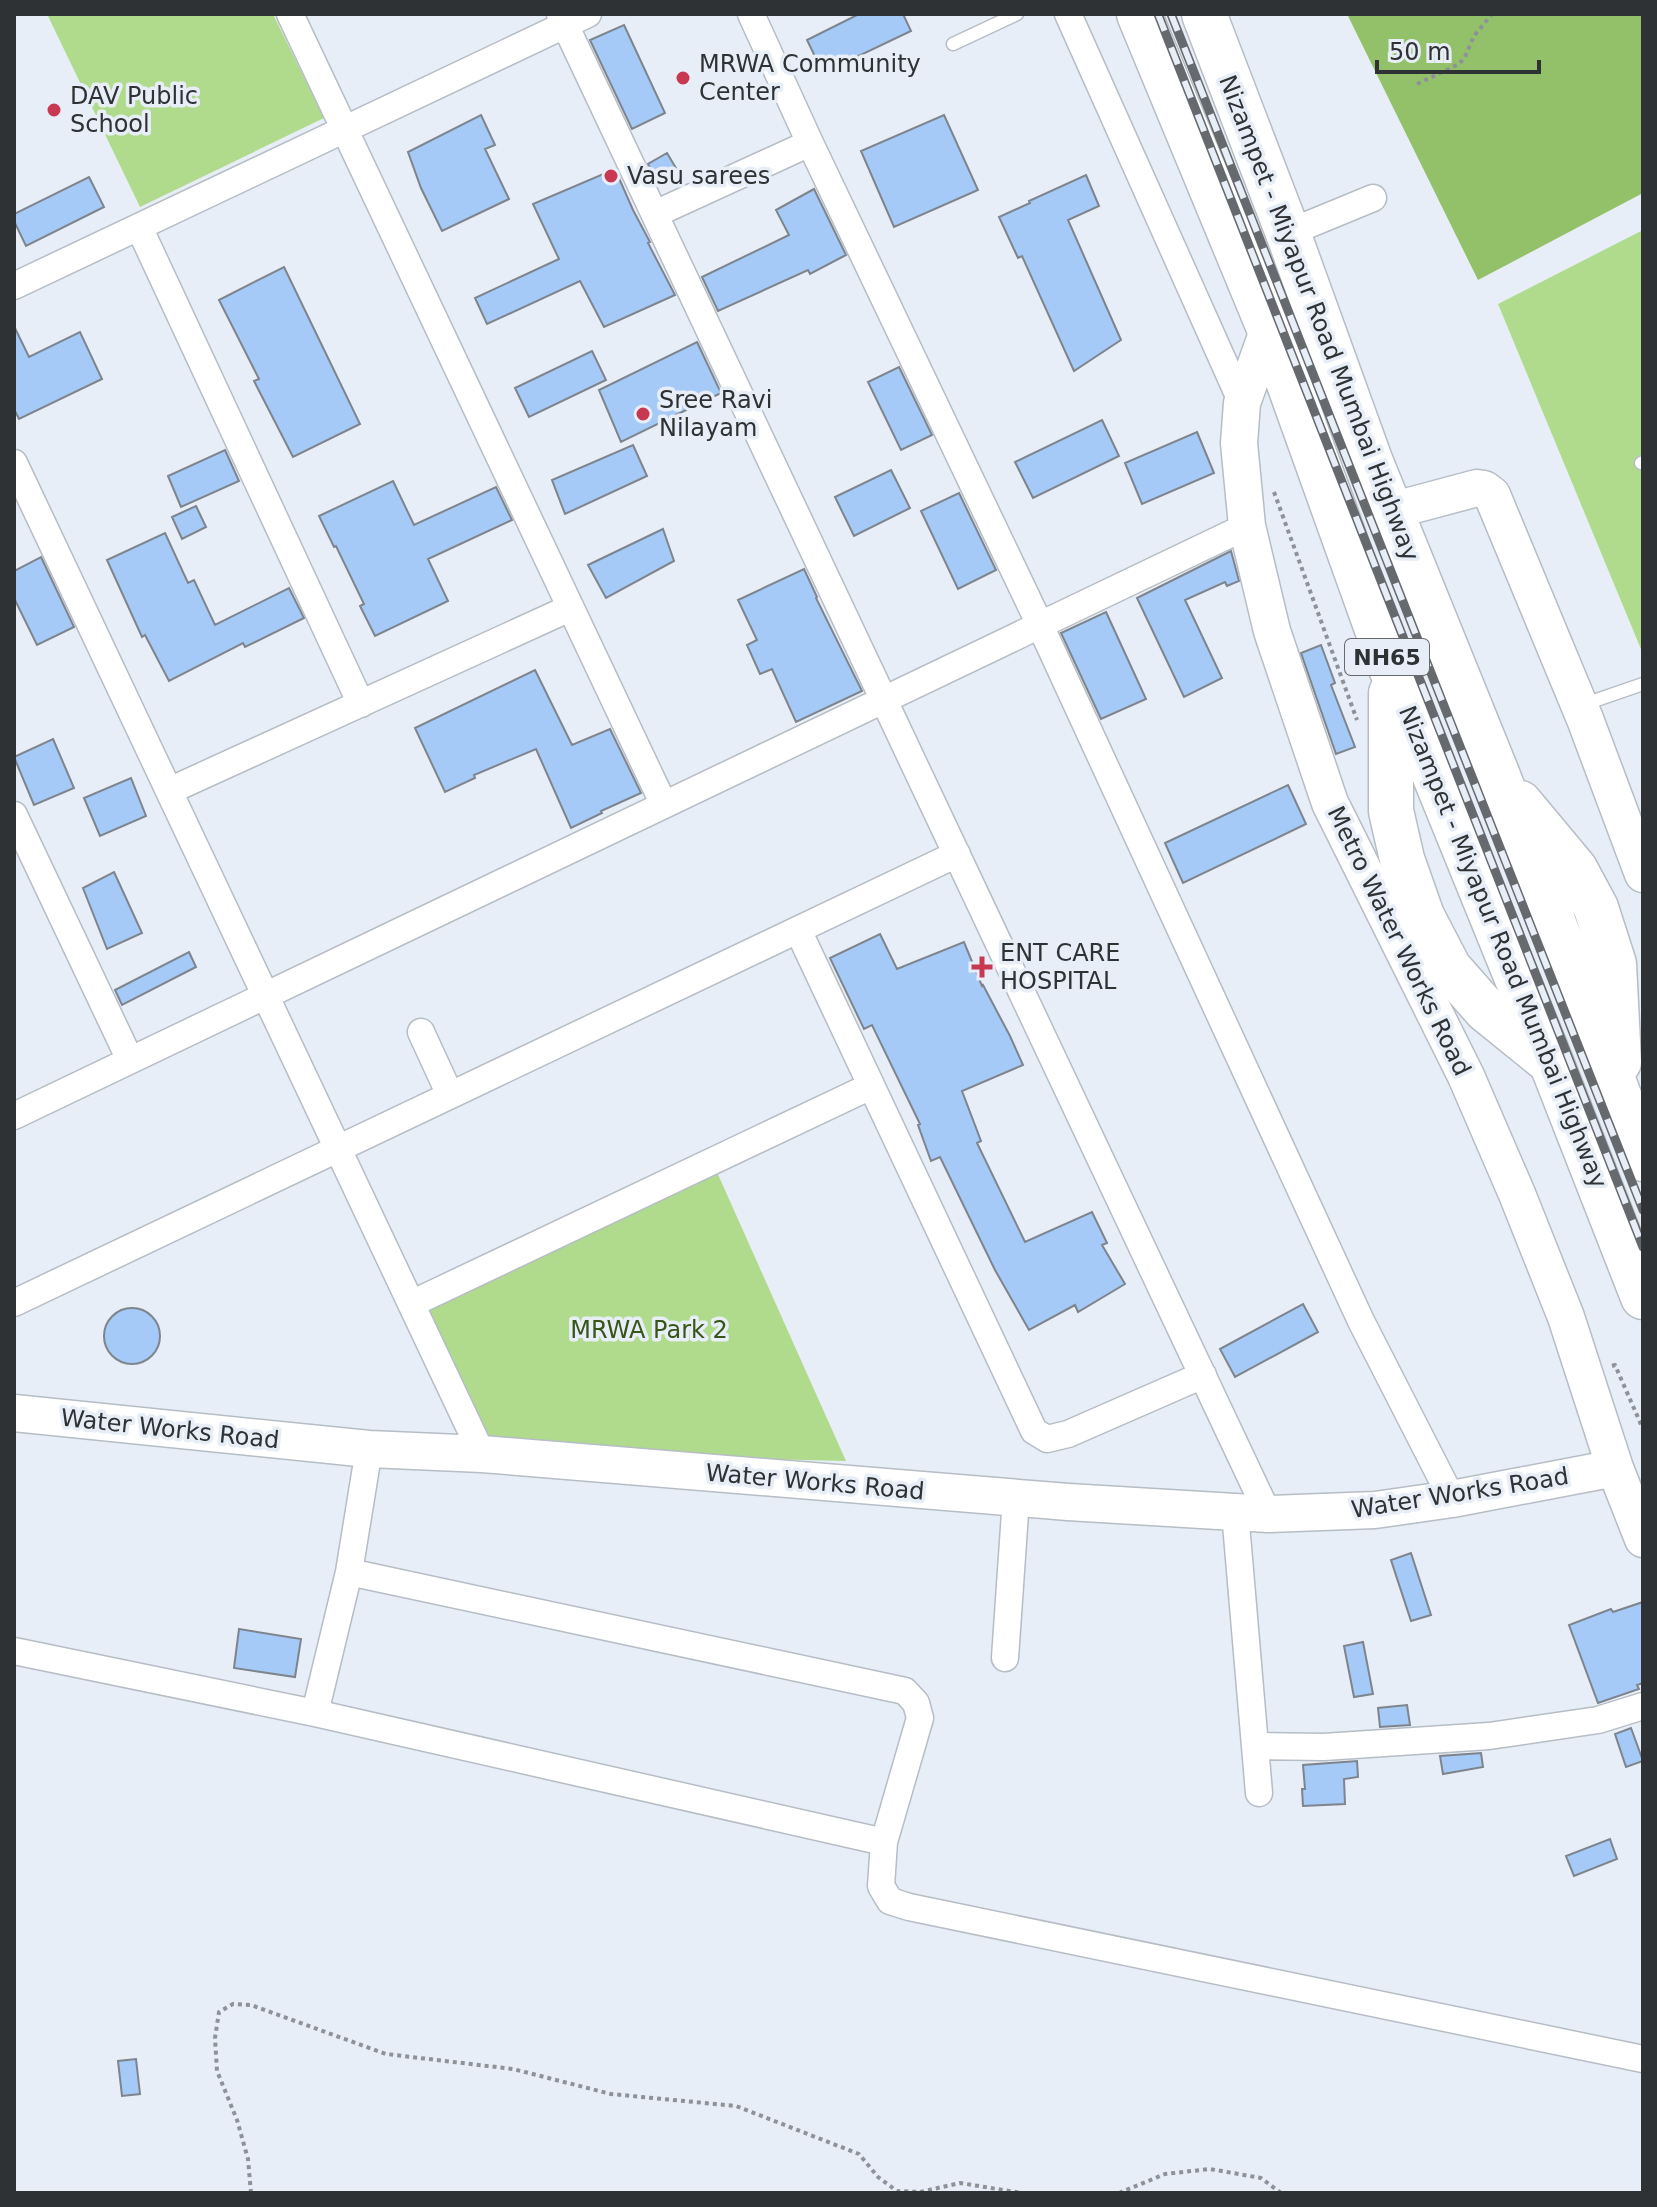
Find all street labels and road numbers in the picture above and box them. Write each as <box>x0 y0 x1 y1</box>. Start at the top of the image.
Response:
street label: Nizampet - Miyapur Road Mumbai Highway <box>1213 71 1425 565</box>
road number: NH65 <box>1345 639 1429 675</box>
street label: Nizampet - Miyapur Road Mumbai Highway <box>1393 702 1613 1192</box>
street label: Metro Water Works Road <box>1321 802 1477 1080</box>
street label: Water Works Road <box>59 1404 281 1454</box>
street label: Water Works Road <box>704 1458 926 1506</box>
street label: Water Works Road <box>1349 1462 1571 1524</box>

